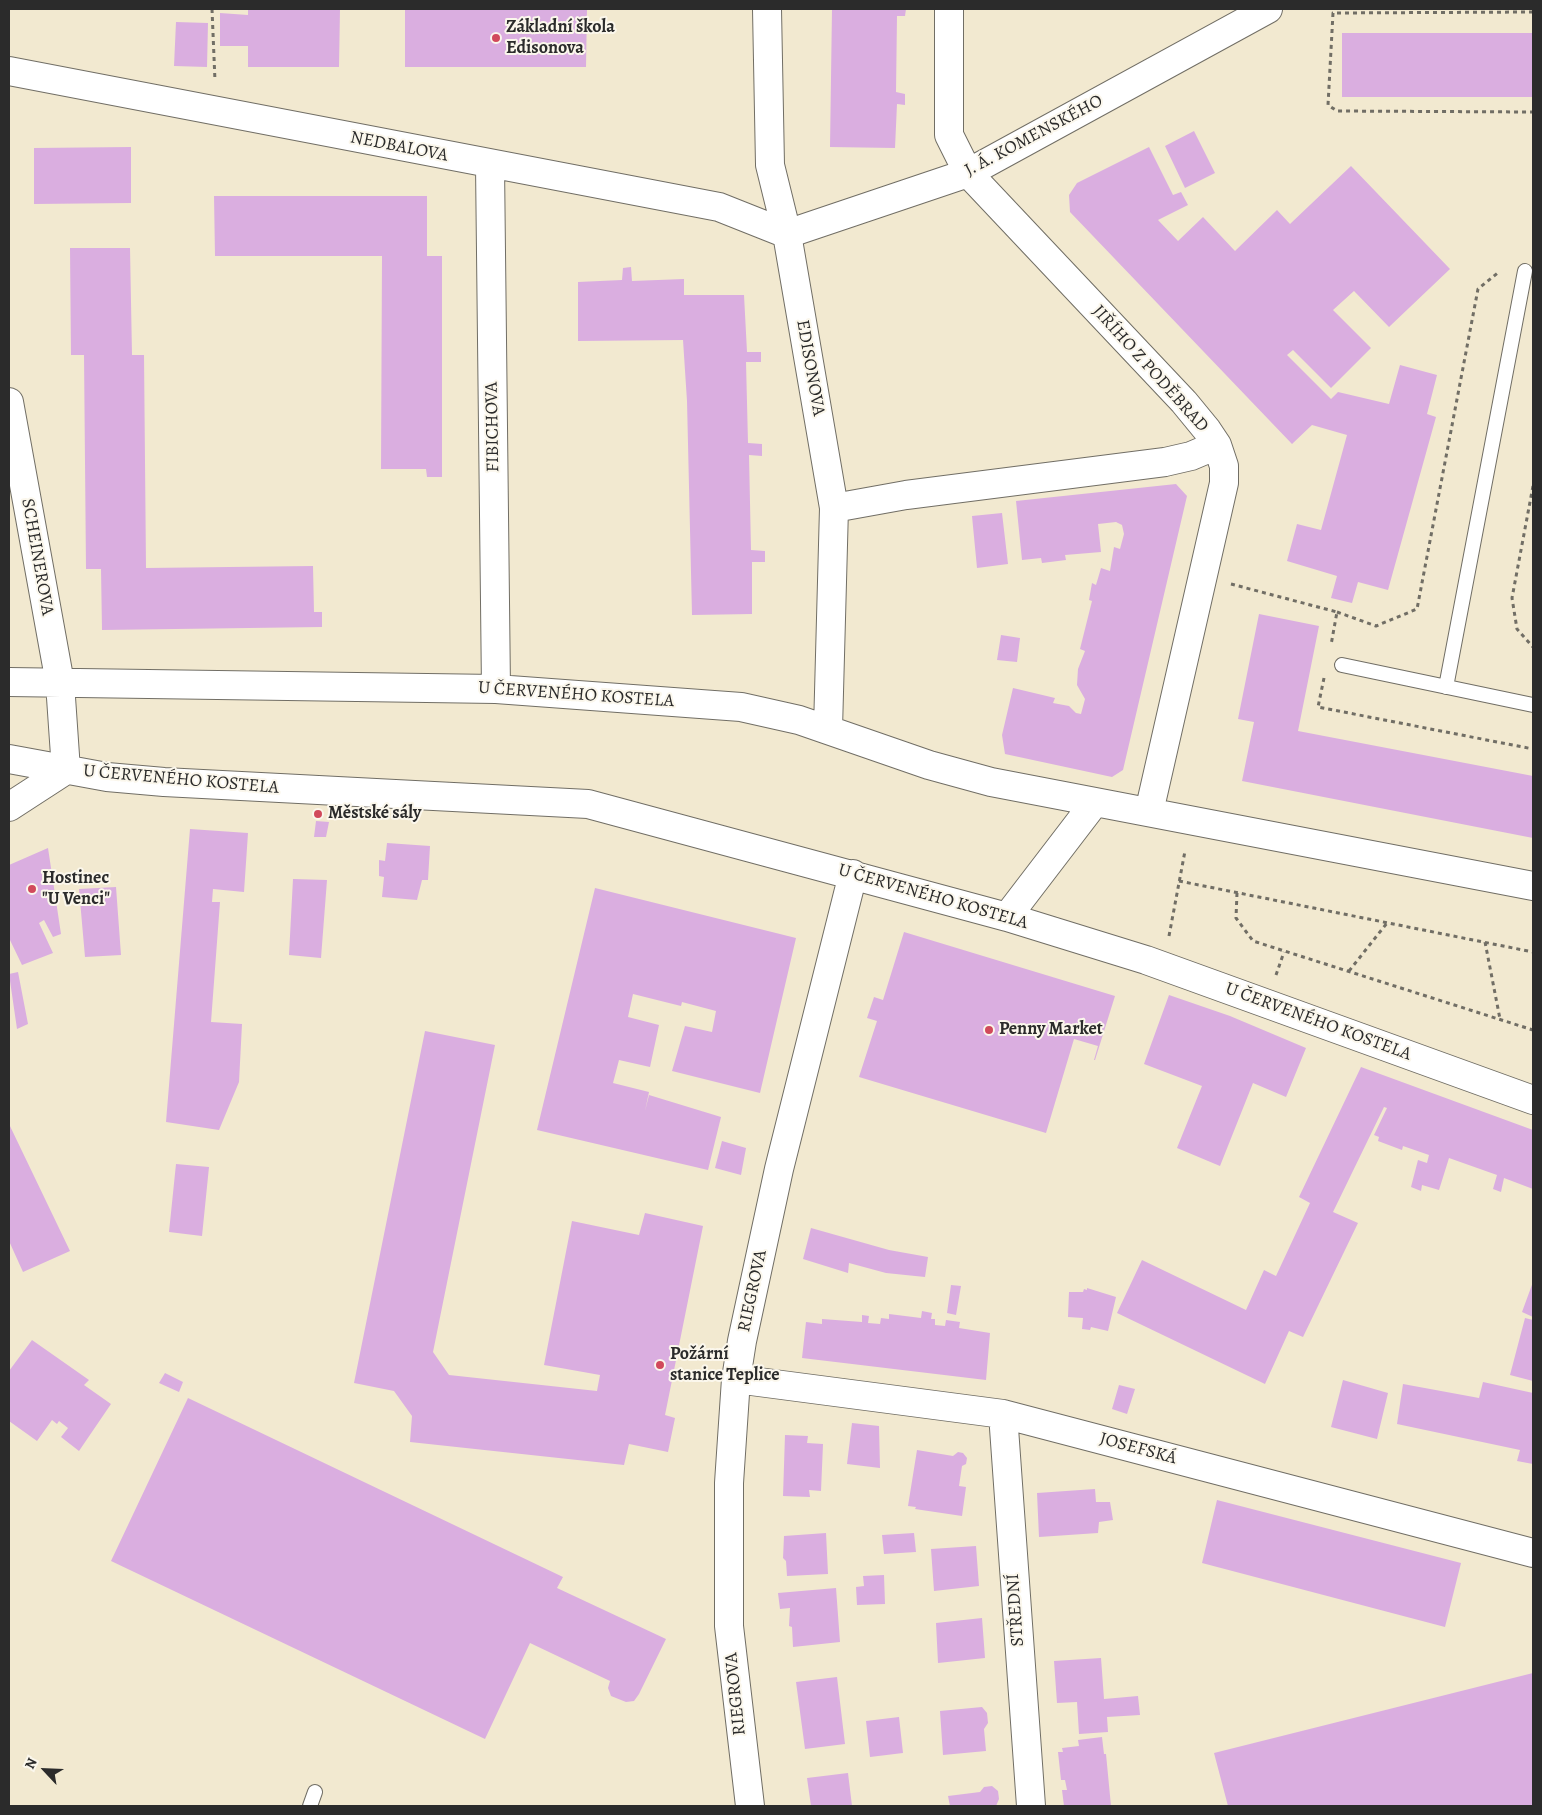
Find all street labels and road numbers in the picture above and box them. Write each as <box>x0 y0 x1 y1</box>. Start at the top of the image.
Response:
street label: J. Á. KOMENSKÉHO <box>961 91 1107 181</box>
street label: NEDBALOVA <box>348 127 450 167</box>
street label: JIŘÍHO Z PODĚBRAD <box>1087 301 1213 437</box>
street label: EDISONOVA <box>791 318 829 418</box>
street label: FIBICHOVA <box>481 382 505 472</box>
street label: SCHEINEROVA <box>16 497 58 617</box>
street label: U ČERVENÉHO KOSTELA <box>477 677 675 713</box>
street label: U ČERVENÉHO KOSTELA <box>82 761 280 799</box>
street label: U ČERVENÉHO KOSTELA <box>836 860 1030 934</box>
street label: U ČERVENÉHO KOSTELA <box>1222 978 1414 1066</box>
street label: RIEGROVA <box>734 1248 772 1334</box>
street label: JOSEFSKÁ <box>1097 1428 1179 1470</box>
street label: STŘEDNÍ <box>1003 1573 1029 1647</box>
street label: RIEGROVA <box>721 1651 751 1737</box>

